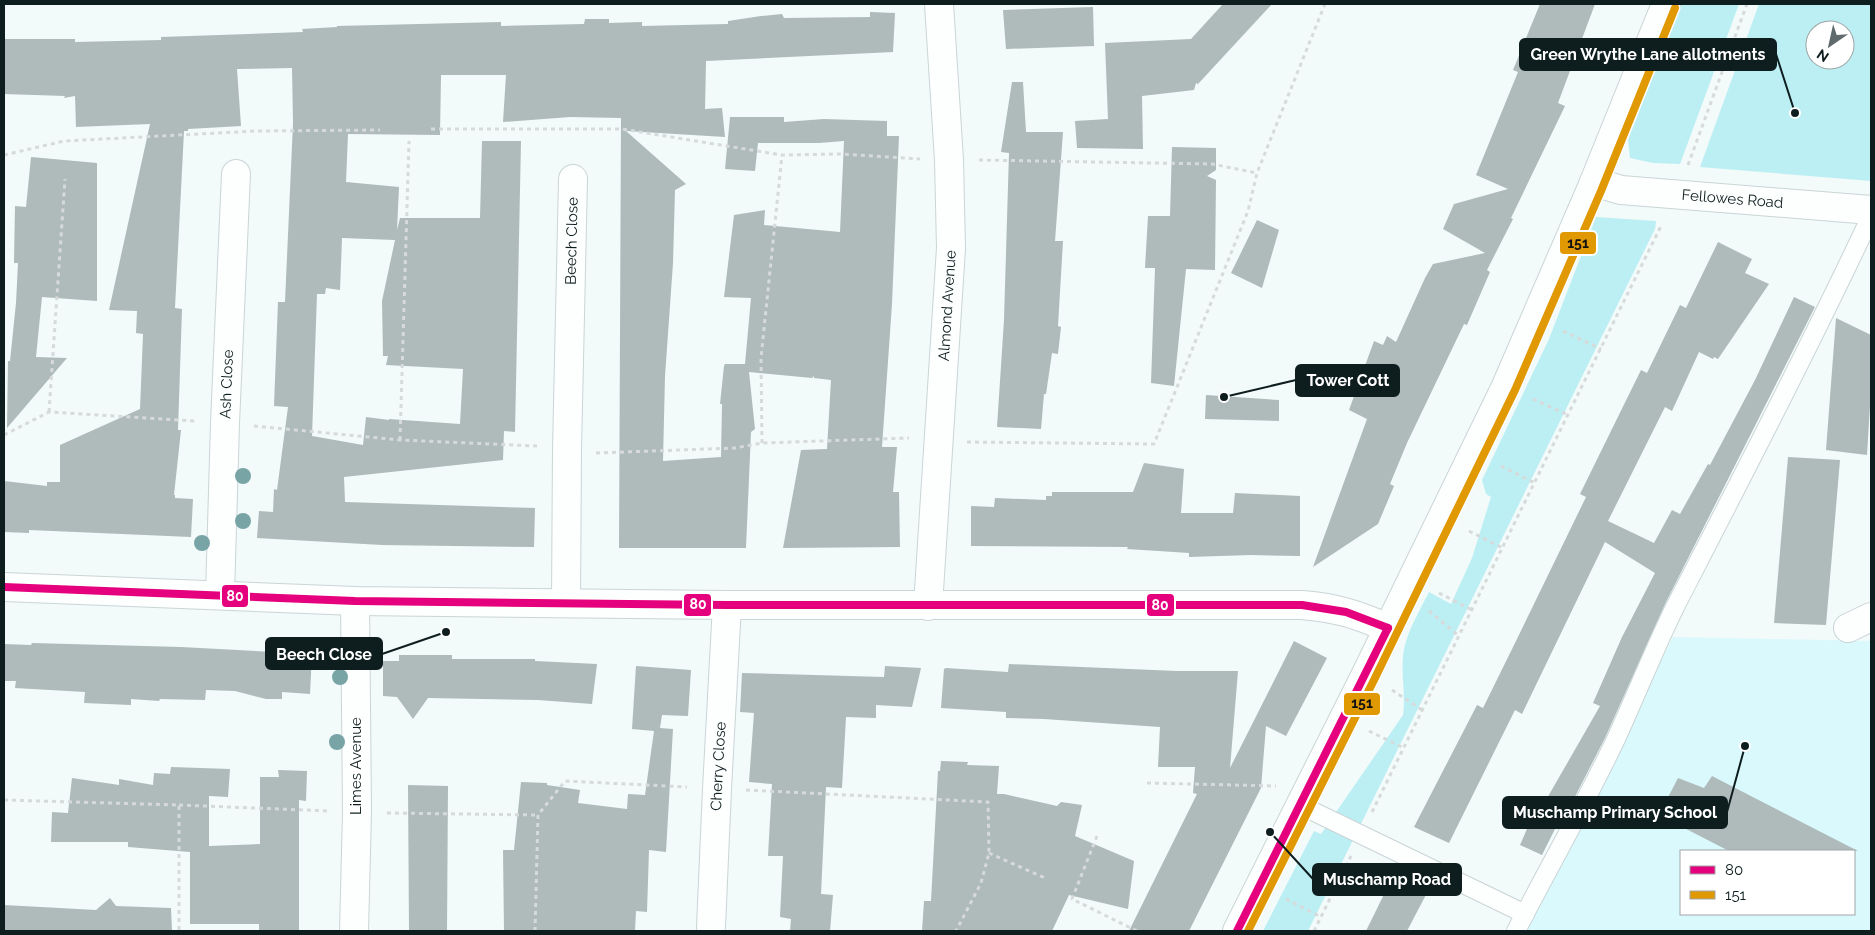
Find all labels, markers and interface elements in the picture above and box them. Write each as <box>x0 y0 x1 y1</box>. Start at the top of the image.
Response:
north arrow <box>1805 20 1855 70</box>
callout: Green Wrythe Lane allotments <box>1520 39 1776 70</box>
text: Green Wrythe Lane allotments <box>1531 45 1766 64</box>
text: N <box>1814 46 1832 65</box>
street label: Fellowes Road <box>1681 186 1784 212</box>
street label: Beech Close <box>562 197 582 285</box>
line badge: 151 <box>1559 231 1597 255</box>
text: 151 <box>1567 235 1589 251</box>
street label: Almond Avenue <box>935 249 960 362</box>
street label: Ash Close <box>216 349 237 419</box>
callout: Tower Cott <box>1296 365 1399 396</box>
text: Tower Cott <box>1307 371 1389 390</box>
line badge: 80 <box>221 584 249 608</box>
text: 80 <box>226 588 244 604</box>
line badge: 80 <box>683 593 712 617</box>
line badge: 80 <box>1146 593 1175 617</box>
text: 80 <box>689 596 707 612</box>
text: 80 <box>1151 597 1169 613</box>
callout: Beech Close <box>266 638 382 669</box>
text: Beech Close <box>276 645 372 664</box>
line badge: 151 <box>1343 692 1381 716</box>
text: 151 <box>1351 695 1373 711</box>
street label: Limes Avenue <box>347 717 365 815</box>
street label: Cherry Close <box>707 721 730 811</box>
callout: Muschamp Primary School <box>1503 797 1727 828</box>
text: Muschamp Primary School <box>1513 803 1718 822</box>
legend <box>1680 850 1855 915</box>
text: 80 <box>1725 861 1743 879</box>
callout: Muschamp Road <box>1313 864 1461 895</box>
text: Muschamp Road <box>1323 870 1451 889</box>
text: 151 <box>1725 886 1747 904</box>

